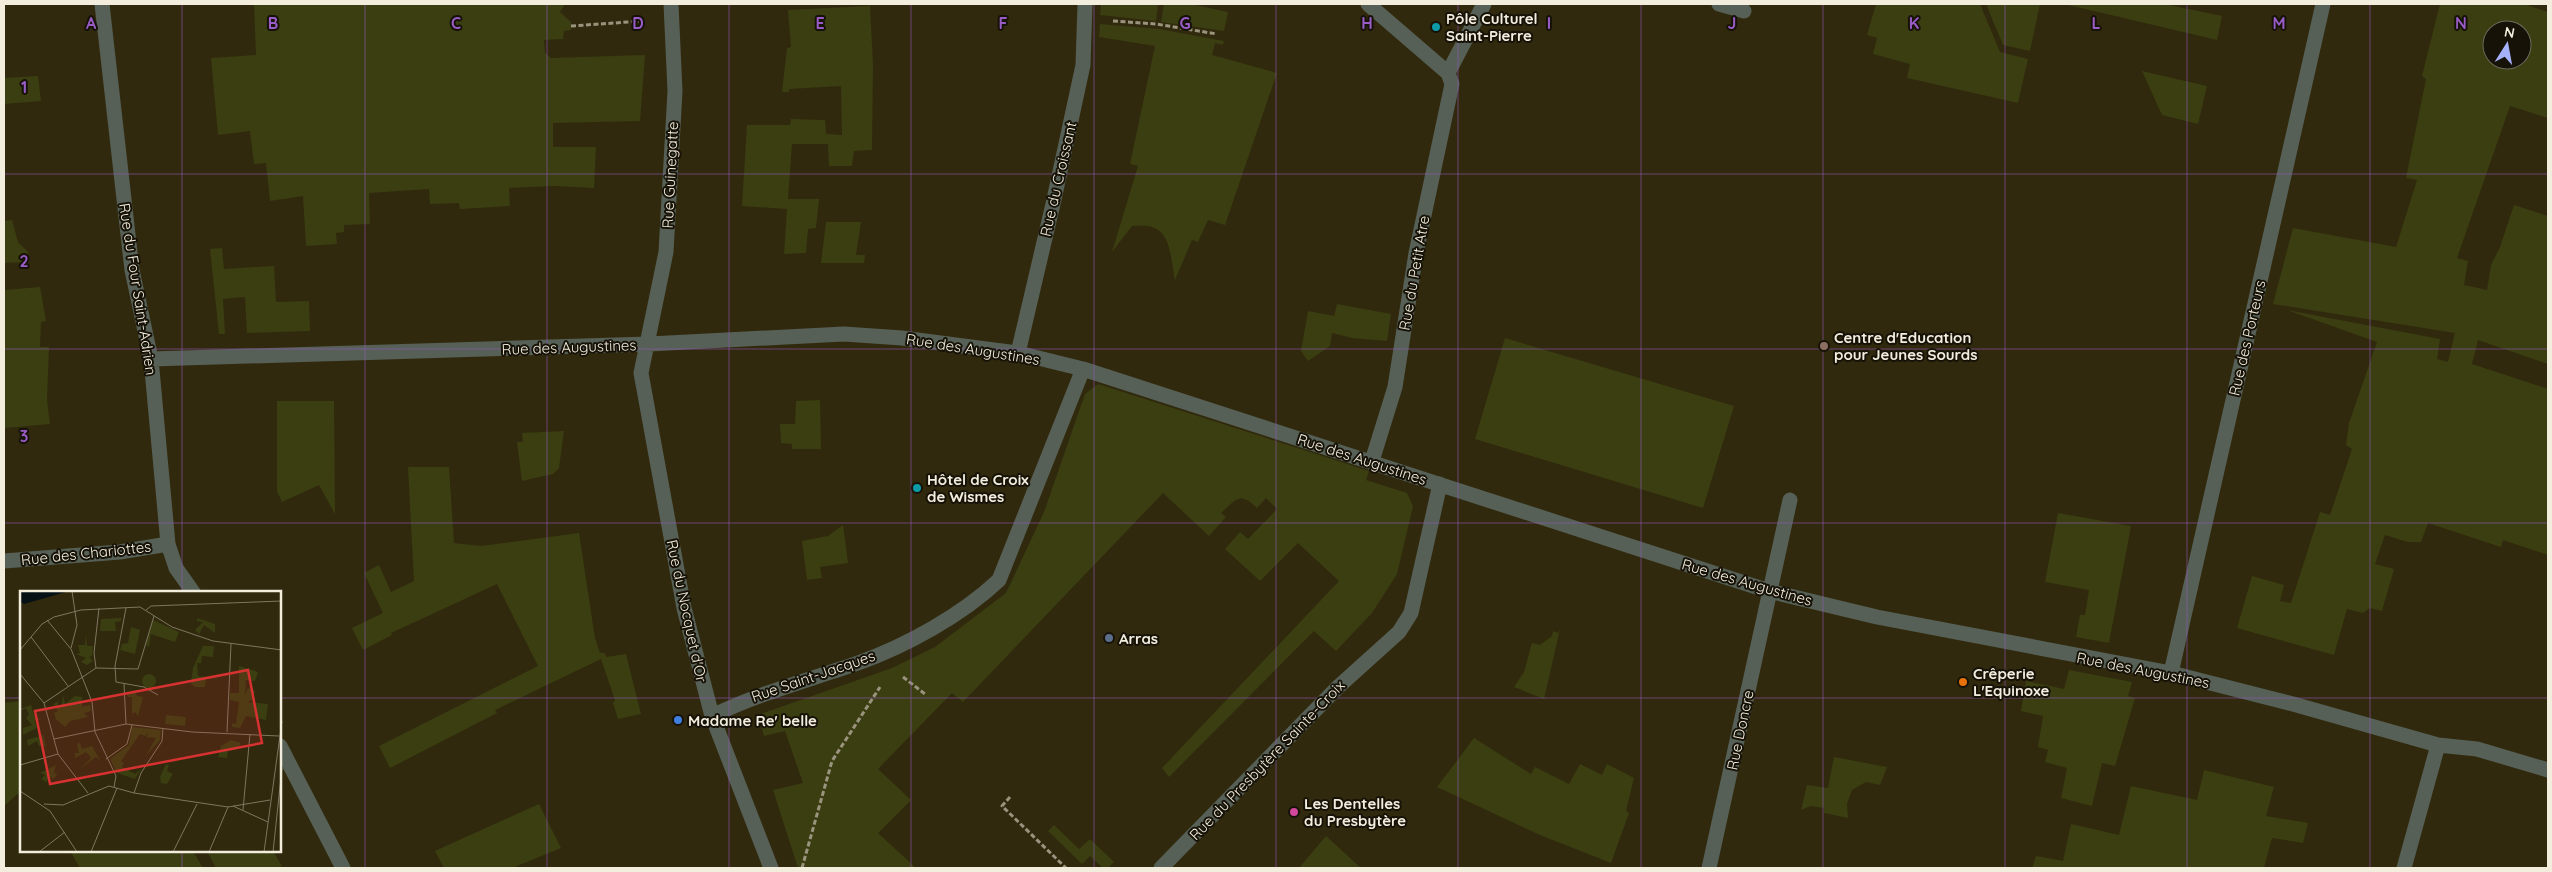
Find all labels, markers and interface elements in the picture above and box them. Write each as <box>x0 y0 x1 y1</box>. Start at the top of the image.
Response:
place label: Pôle Culturel Saint-Pierre <box>1446 9 1538 45</box>
text: A <box>86 13 97 33</box>
text: B <box>268 13 278 33</box>
text: C <box>451 13 461 33</box>
text: D <box>632 13 644 33</box>
text: E <box>815 13 825 33</box>
text: F <box>999 13 1008 33</box>
text: G <box>1179 13 1191 33</box>
text: H <box>1361 13 1373 33</box>
text: I <box>1547 13 1551 33</box>
text: J <box>1728 13 1736 33</box>
text: K <box>1909 13 1919 33</box>
text: L <box>2092 13 2101 33</box>
text: M <box>2272 13 2286 33</box>
text: N <box>2455 13 2467 33</box>
north arrow <box>2482 20 2532 70</box>
marker: Pôle Culturel Saint-Pierre <box>1430 21 1442 33</box>
text: N <box>2503 22 2516 42</box>
text: 1 <box>21 77 27 97</box>
street label: Rue du Croissant <box>1036 120 1080 238</box>
street label: Rue Guinegatte <box>658 121 682 229</box>
street label: Rue du Four Saint-Adrien <box>115 202 161 376</box>
street label: Rue du Petit Atre <box>1395 214 1433 332</box>
text: 2 <box>19 251 29 271</box>
street label: Rue des Porteurs <box>2224 278 2270 398</box>
place label: Centre d'Education pour Jeunes Sourds <box>1834 328 1977 364</box>
street label: Rue des Augustines <box>905 329 1041 369</box>
street label: Rue des Augustines <box>501 335 637 359</box>
marker: Centre d'Education pour Jeunes Sourds <box>1818 340 1830 352</box>
text: 3 <box>20 426 28 446</box>
street label: Rue des Augustines <box>1295 429 1429 489</box>
place label: Hôtel de Croix de Wismes <box>927 470 1029 506</box>
marker: Hôtel de Croix de Wismes <box>911 482 923 494</box>
street label: Rue des Chariottes <box>20 537 152 569</box>
street label: Rue du Nocquet d'Or <box>663 538 711 684</box>
street label: Rue des Augustines <box>1680 554 1814 610</box>
inset map <box>20 591 281 852</box>
place label: Arras <box>1119 629 1158 648</box>
marker: Arras <box>1103 632 1115 644</box>
street label: Rue Saint-Jacques <box>748 646 878 706</box>
street label: Rue des Augustines <box>2075 648 2211 692</box>
place label: Crêperie L'Equinoxe <box>1973 664 2049 700</box>
street label: Rue du Presbytère Sainte-Croix <box>1185 676 1349 844</box>
marker: Crêperie L'Equinoxe <box>1957 676 1969 688</box>
street label: Rue Doncre <box>1722 688 1758 772</box>
place label: Madame Re' belle <box>688 711 817 730</box>
marker: Madame Re' belle <box>672 714 684 726</box>
place label: Les Dentelles du Presbytère <box>1304 794 1406 830</box>
marker: Les Dentelles du Presbytère <box>1288 806 1300 818</box>

